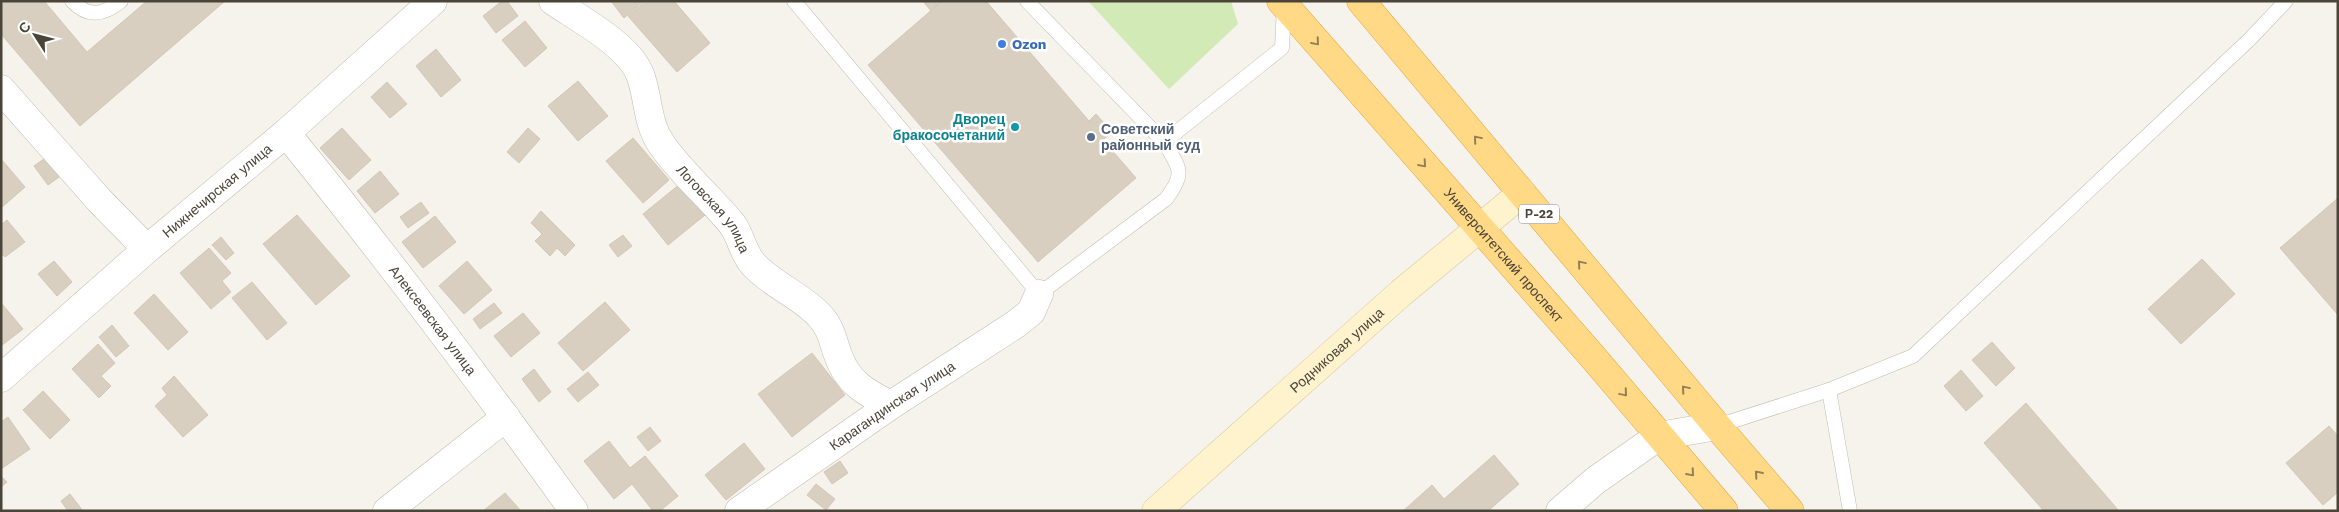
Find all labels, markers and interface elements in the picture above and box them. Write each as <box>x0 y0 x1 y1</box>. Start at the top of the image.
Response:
north arrow <box>10 10 60 60</box>
text: С <box>15 19 34 36</box>
place label: Ozon <box>1012 36 1047 52</box>
one-way arrow <box>1310 36 1319 45</box>
marker: Ozon <box>996 38 1008 50</box>
place label: Дворец бракосочетаний <box>893 111 1005 143</box>
marker: Дворец бракосочетаний <box>1009 121 1021 133</box>
place label: Советский районный суд <box>1101 121 1200 153</box>
marker: Советский районный суд <box>1085 131 1097 143</box>
one-way arrow <box>1473 136 1482 145</box>
street label: Нижнечирская улица <box>159 140 275 241</box>
one-way arrow <box>1417 158 1426 167</box>
street label: Логовская улица <box>673 161 753 255</box>
street label: Университетский проспект <box>1441 185 1567 326</box>
road number: Р-22 <box>1519 204 1559 223</box>
one-way arrow <box>1579 261 1587 270</box>
street label: Алексеевская улица <box>386 262 480 378</box>
street label: Родниковая улица <box>1287 304 1387 396</box>
street label: Карагандинская улица <box>826 358 958 453</box>
one-way arrow <box>1682 385 1691 394</box>
one-way arrow <box>1618 388 1627 397</box>
one-way arrow <box>1685 467 1694 476</box>
one-way arrow <box>1756 471 1764 480</box>

